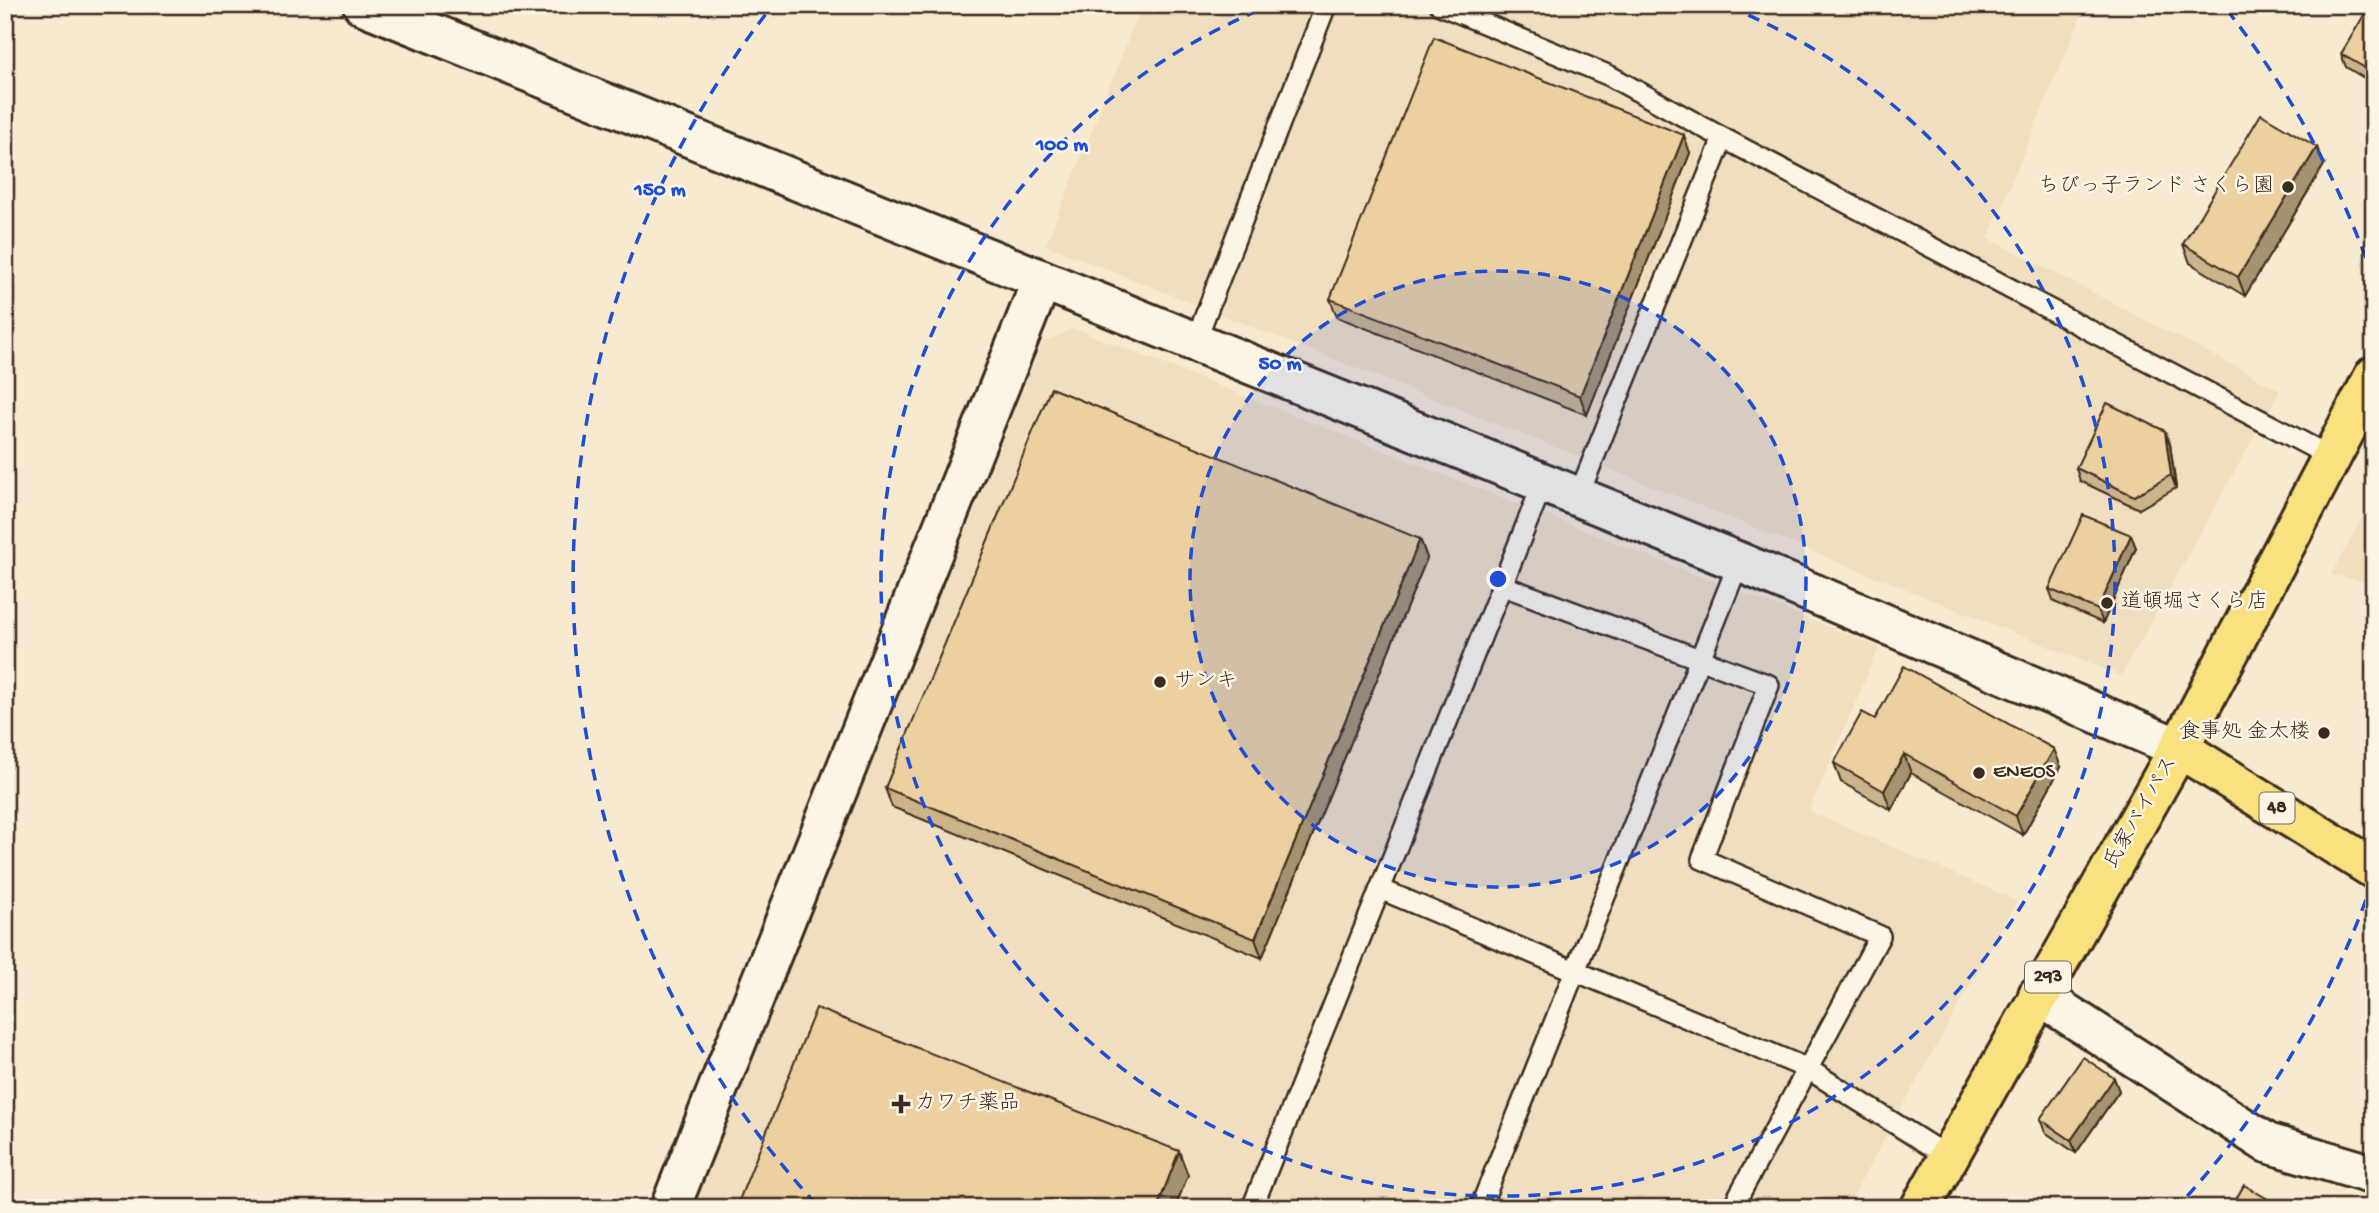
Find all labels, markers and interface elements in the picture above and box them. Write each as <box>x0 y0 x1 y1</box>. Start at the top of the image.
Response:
text: 100 m <box>1035 134 1088 159</box>
place label: ちびっ子ランド さくら園 <box>2038 174 2274 200</box>
text: 150 m <box>633 179 686 204</box>
marker: ちびっ子ランド さくら園 <box>2280 179 2296 195</box>
text: 50 m <box>1259 353 1302 378</box>
centre of rings <box>1486 567 1510 591</box>
place label: 道頓堀さくら店 <box>2121 589 2268 616</box>
marker: 道頓堀さくら店 <box>2099 595 2115 611</box>
place label: サンキ <box>1174 670 1237 695</box>
marker: サンキ <box>1152 674 1168 690</box>
place label: 食事処 金太楼 <box>2179 719 2310 746</box>
marker: 食事処 金太楼 <box>2316 725 2332 741</box>
street label: 氏家バイパス <box>2098 751 2184 874</box>
place label: ENEOS <box>1993 761 2056 786</box>
marker: ENEOS <box>1971 765 1987 781</box>
road number: 48 <box>2260 792 2294 824</box>
road number: 293 <box>2025 962 2071 993</box>
place label: カワチ薬品 <box>915 1091 1020 1117</box>
marker: カワチ薬品 <box>893 1096 909 1112</box>

